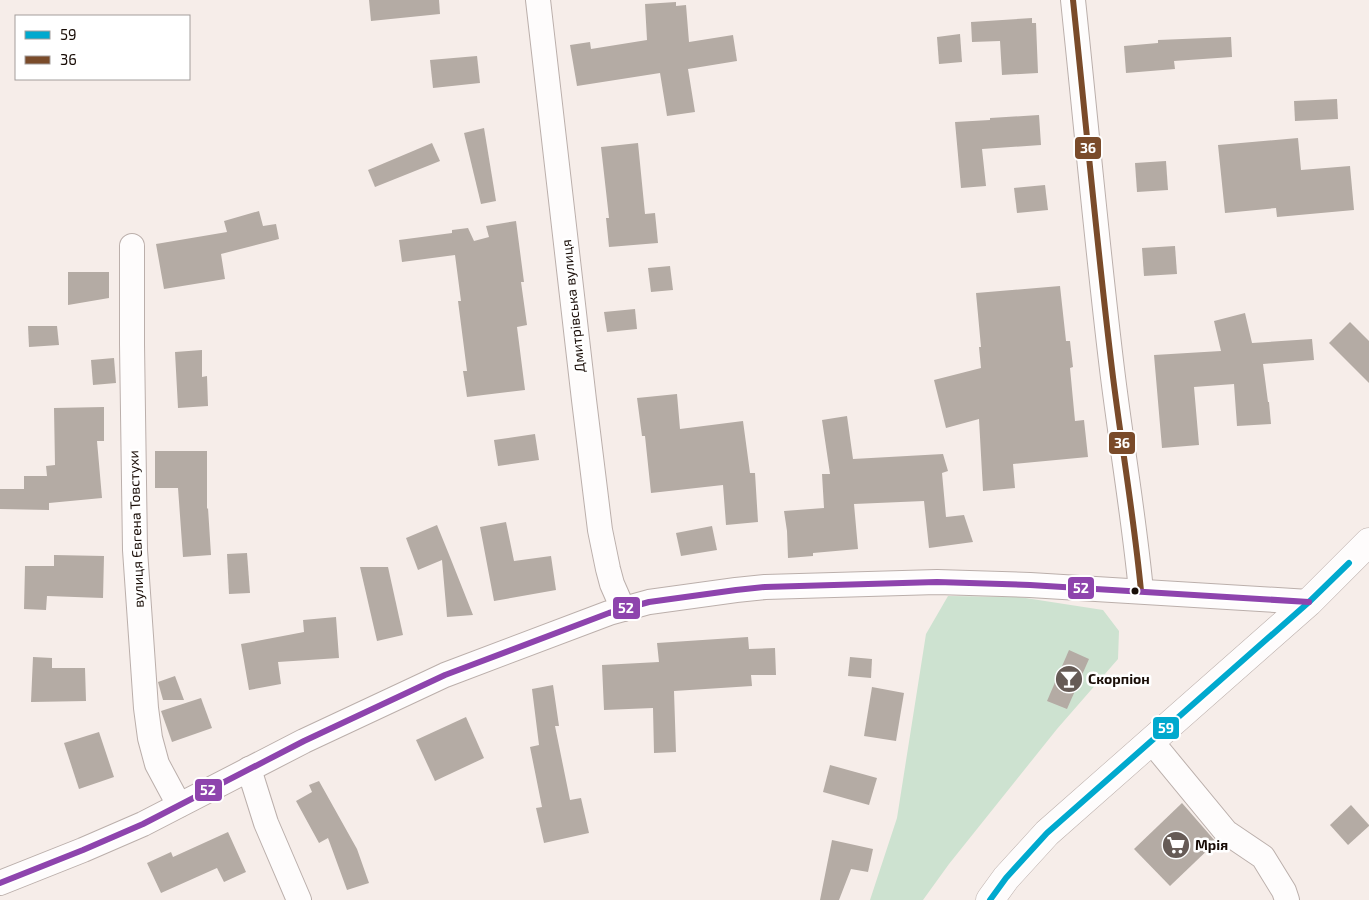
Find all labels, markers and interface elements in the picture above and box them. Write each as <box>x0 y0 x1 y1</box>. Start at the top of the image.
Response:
legend <box>15 15 190 80</box>
text: 59 <box>60 25 77 43</box>
text: 36 <box>60 50 77 68</box>
line badge: 36 <box>1074 136 1102 160</box>
text: 36 <box>1080 139 1096 156</box>
street label: Дмитрівська вулиця <box>557 239 588 373</box>
line badge: 36 <box>1108 431 1136 455</box>
text: 36 <box>1114 434 1130 451</box>
street label: вулиця Євгена Товстухи <box>124 450 147 608</box>
line badge: 52 <box>1067 576 1095 600</box>
text: 52 <box>1073 579 1089 596</box>
unlabelled marker <box>1130 586 1140 596</box>
line badge: 52 <box>612 596 641 620</box>
text: 52 <box>618 599 634 616</box>
bar icon: Скорпіон <box>1054 664 1084 694</box>
place label: Скорпіон <box>1088 670 1150 687</box>
line badge: 59 <box>1152 716 1180 740</box>
text: 59 <box>1158 719 1174 736</box>
line badge: 52 <box>194 778 223 802</box>
text: 52 <box>200 781 216 798</box>
supermarket icon: Мрія <box>1161 830 1191 860</box>
place label: Мрія <box>1195 836 1228 853</box>

